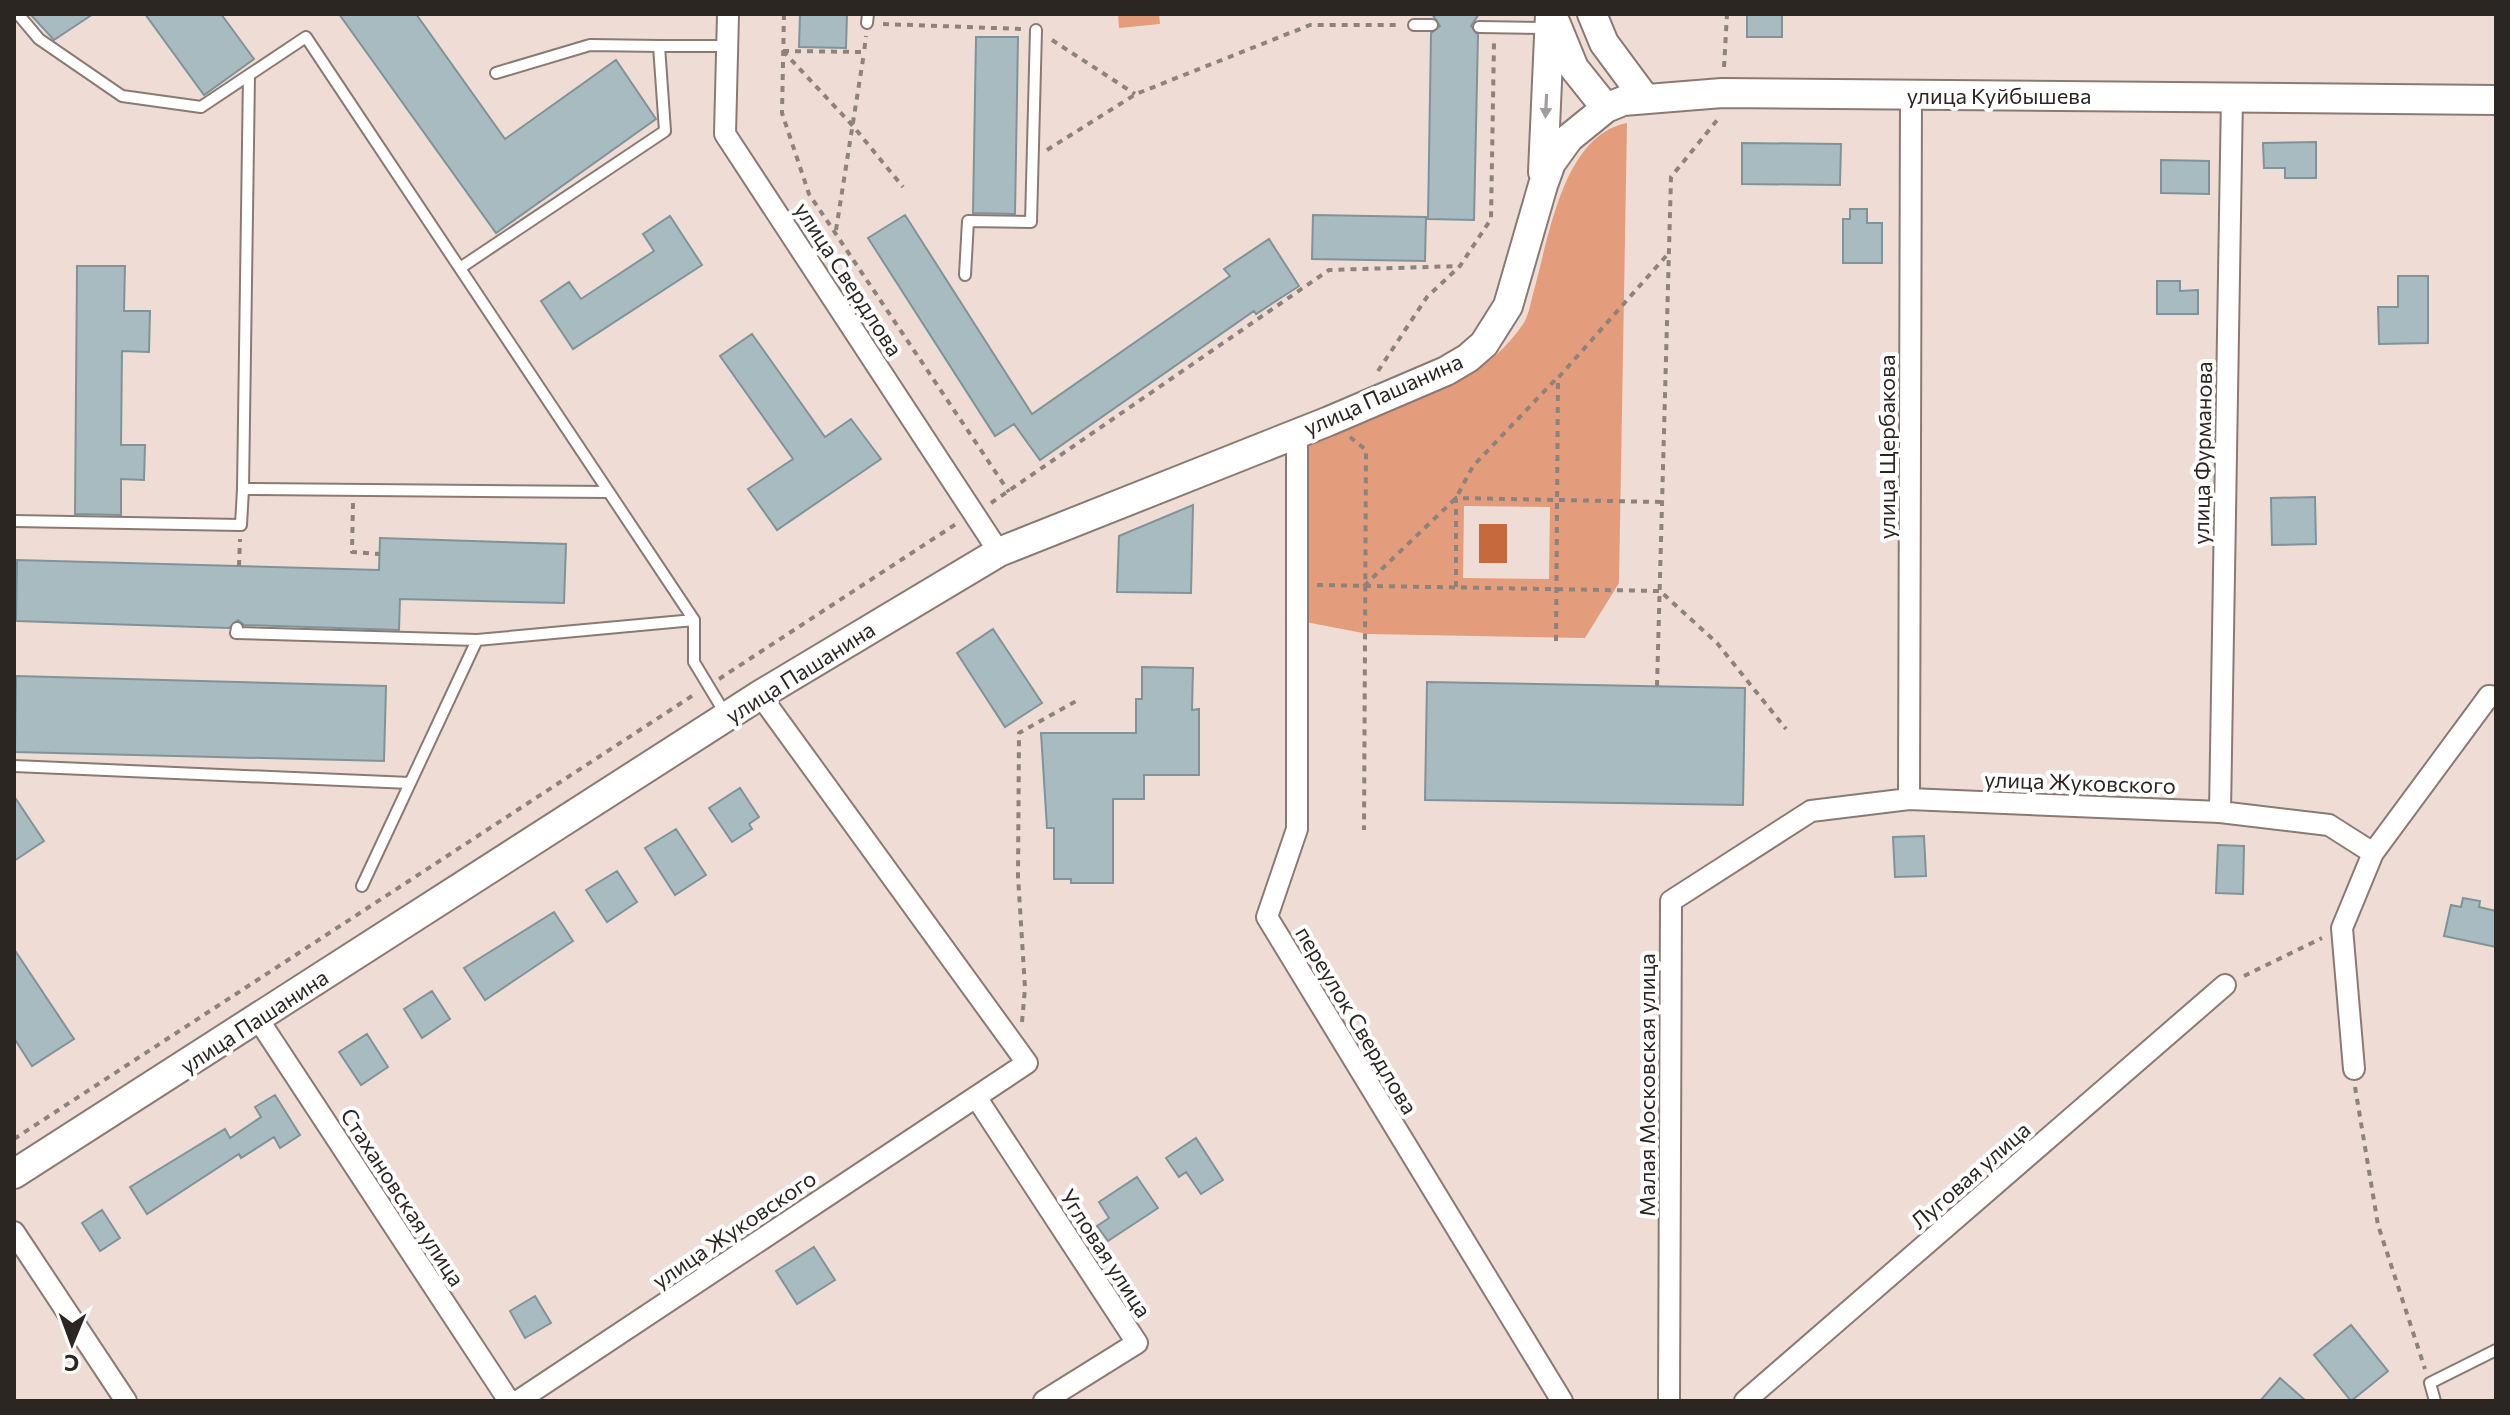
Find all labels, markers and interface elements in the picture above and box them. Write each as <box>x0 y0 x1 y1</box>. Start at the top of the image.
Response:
street label: улица Куйбышева <box>1907 82 2091 109</box>
one-way arrow <box>1540 94 1553 119</box>
street label: улица Свердлова <box>789 197 909 361</box>
street label: улица Пашанина <box>1299 347 1467 441</box>
street label: улица Щербакова <box>1873 355 1900 539</box>
street label: улица Фурманова <box>2187 361 2217 545</box>
street label: улица Пашанина <box>720 615 880 729</box>
street label: улица Жуковского <box>1984 765 2176 799</box>
street label: переулок Свердлова <box>1290 921 1424 1119</box>
street label: Малая Московская улица <box>1633 953 1660 1217</box>
street label: улица Пашанина <box>175 963 333 1079</box>
street label: Стахановская улица <box>335 1103 471 1291</box>
street label: Луговая улица <box>1905 1116 2035 1234</box>
street label: улица Жуковского <box>647 1164 821 1294</box>
street label: Угловая улица <box>1054 1184 1158 1322</box>
north arrow <box>32 1303 112 1383</box>
text: С <box>64 1350 79 1377</box>

